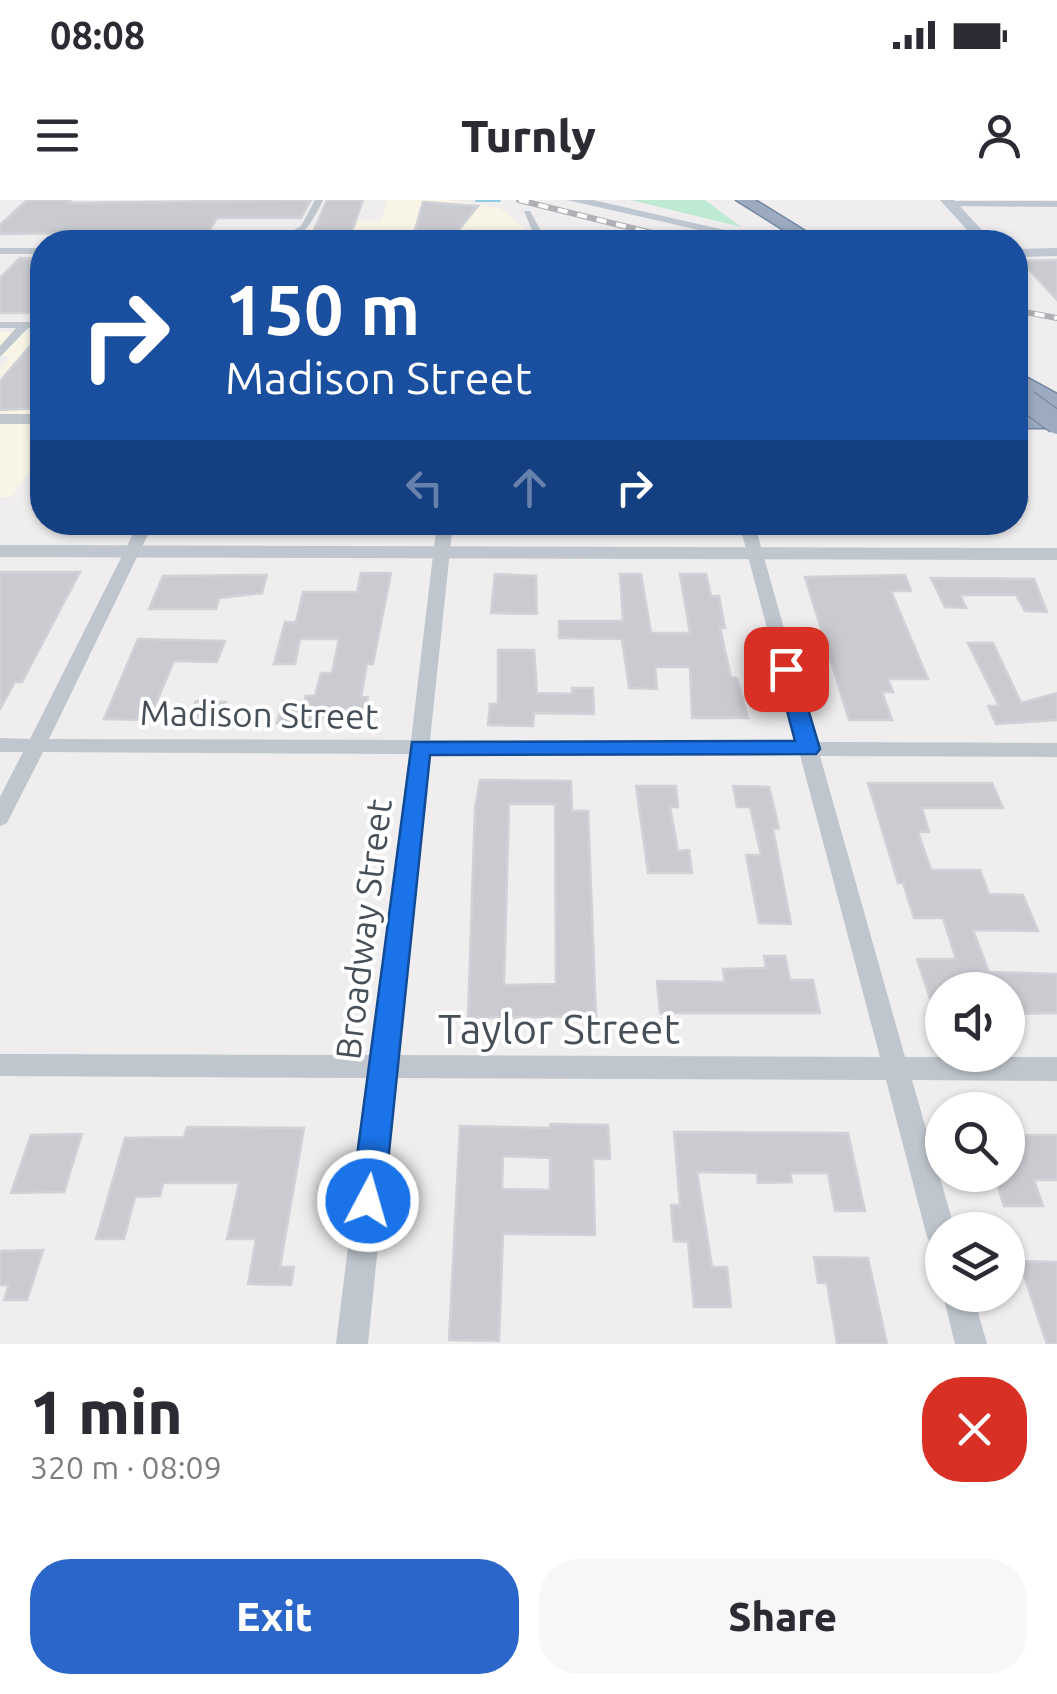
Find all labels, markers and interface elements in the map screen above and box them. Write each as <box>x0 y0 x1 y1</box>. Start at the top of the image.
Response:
text: 08:08 <box>50 14 145 56</box>
icon: menu <box>30 108 85 163</box>
icon: person <box>972 108 1027 163</box>
text: Turnly <box>461 110 596 161</box>
icon: right <box>60 270 190 400</box>
text: 150 m <box>225 270 420 348</box>
text: Madison Street <box>225 352 532 403</box>
icon: left <box>397 460 452 515</box>
icon: ahead <box>502 460 557 515</box>
icon: right <box>607 460 662 515</box>
pin <box>744 627 829 712</box>
icon: arrive <box>759 642 814 697</box>
street label: Madison Street <box>139 692 379 736</box>
street label: Broadway Street <box>327 796 399 1062</box>
map controls <box>925 972 1025 1312</box>
button: sound <box>925 972 1025 1072</box>
street label: Taylor Street <box>438 1005 680 1052</box>
button: search <box>925 1092 1025 1192</box>
position arrow <box>316 1149 420 1253</box>
button: layers <box>925 1212 1025 1312</box>
button: close <box>922 1377 1027 1482</box>
text: 1 min <box>30 1378 183 1445</box>
text: 320 m · 08:09 <box>30 1449 222 1485</box>
button: Exit <box>30 1559 519 1674</box>
button: Share <box>539 1559 1027 1674</box>

